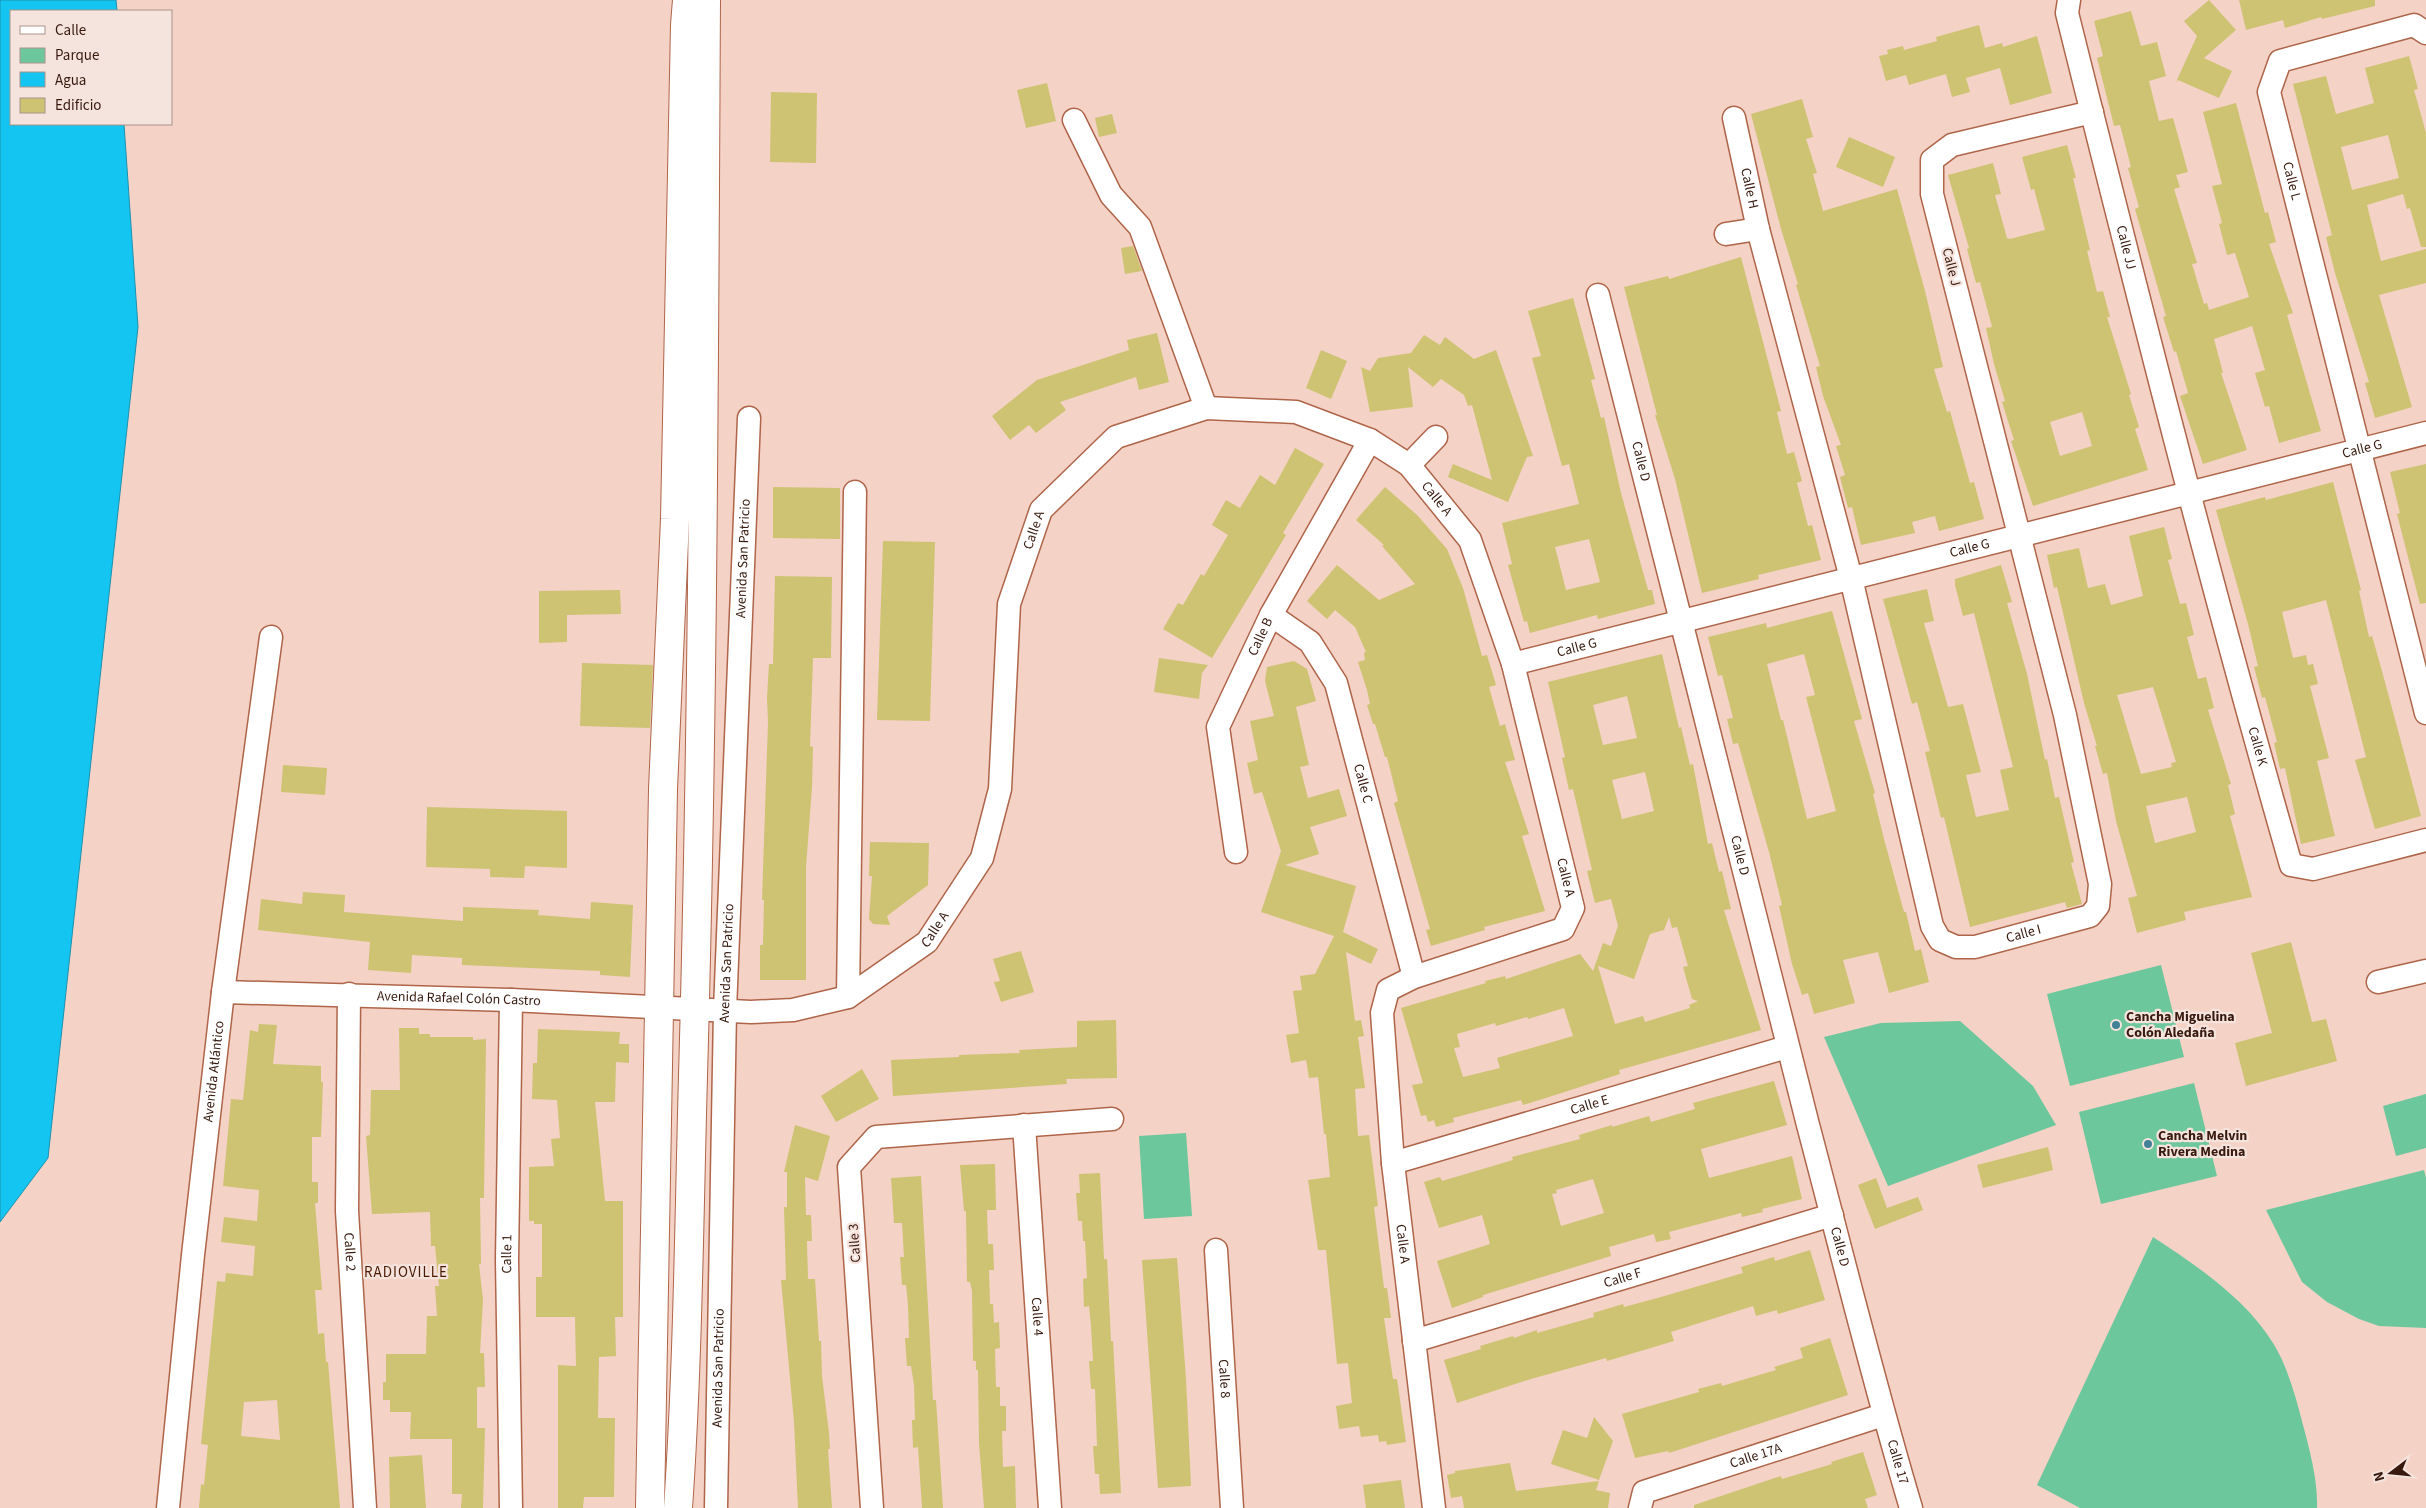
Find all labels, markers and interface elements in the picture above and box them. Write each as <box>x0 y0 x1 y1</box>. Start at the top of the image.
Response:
legend <box>10 10 172 125</box>
text: Calle <box>55 20 86 41</box>
text: Parque <box>55 45 99 66</box>
text: Agua <box>55 70 86 91</box>
text: Edificio <box>55 95 102 116</box>
street label: Calle L <box>2277 160 2306 203</box>
street label: Calle H <box>1735 166 1763 211</box>
street label: Calle JJ <box>2111 223 2141 272</box>
street label: Calle J <box>1937 246 1965 288</box>
street label: Calle G <box>2340 434 2384 464</box>
street label: Calle D <box>1626 439 1656 484</box>
street label: Calle A <box>1416 477 1457 521</box>
street label: Avenida San Patricio <box>731 498 756 619</box>
street label: Calle A <box>1018 508 1050 552</box>
street label: Calle G <box>1947 534 1992 563</box>
street label: Calle B <box>1243 614 1278 659</box>
street label: Calle G <box>1555 633 1599 662</box>
street label: Calle K <box>2243 725 2273 769</box>
street label: Calle C <box>1348 762 1377 805</box>
street label: Calle D <box>1725 833 1754 877</box>
street label: Calle A <box>1551 856 1580 899</box>
street label: Avenida San Patricio <box>715 903 739 1023</box>
street label: Calle A <box>917 907 955 953</box>
street label: Calle I <box>2004 920 2043 948</box>
street label: Avenida Rafael Colón Castro <box>377 986 541 1011</box>
place label: Cancha Miguelina Colón Aledaña <box>2126 1007 2235 1043</box>
marker: Cancha Miguelina Colón Aledaña <box>2110 1019 2122 1031</box>
street label: Avenida Atlántico <box>198 1020 230 1123</box>
street label: Calle E <box>1568 1090 1611 1120</box>
place label: Cancha Melvin Rivera Medina <box>2158 1126 2247 1162</box>
marker: Cancha Melvin Rivera Medina <box>2142 1138 2154 1150</box>
street label: Calle 3 <box>844 1223 866 1263</box>
street label: Calle A <box>1390 1223 1415 1265</box>
street label: Calle D <box>1825 1225 1855 1269</box>
street label: Calle 2 <box>338 1232 361 1272</box>
street label: Calle 1 <box>497 1234 517 1274</box>
district label: RADIOVILLE <box>364 1262 448 1283</box>
street label: Calle F <box>1601 1263 1644 1293</box>
street label: Calle 4 <box>1026 1296 1048 1337</box>
street label: Avenida San Patricio <box>707 1308 730 1428</box>
street label: Calle 8 <box>1213 1359 1235 1399</box>
street label: Calle 17 <box>1882 1437 1914 1487</box>
street label: Calle 17A <box>1727 1438 1785 1474</box>
north arrow <box>2366 1448 2416 1498</box>
text: N <box>2369 1469 2390 1484</box>

